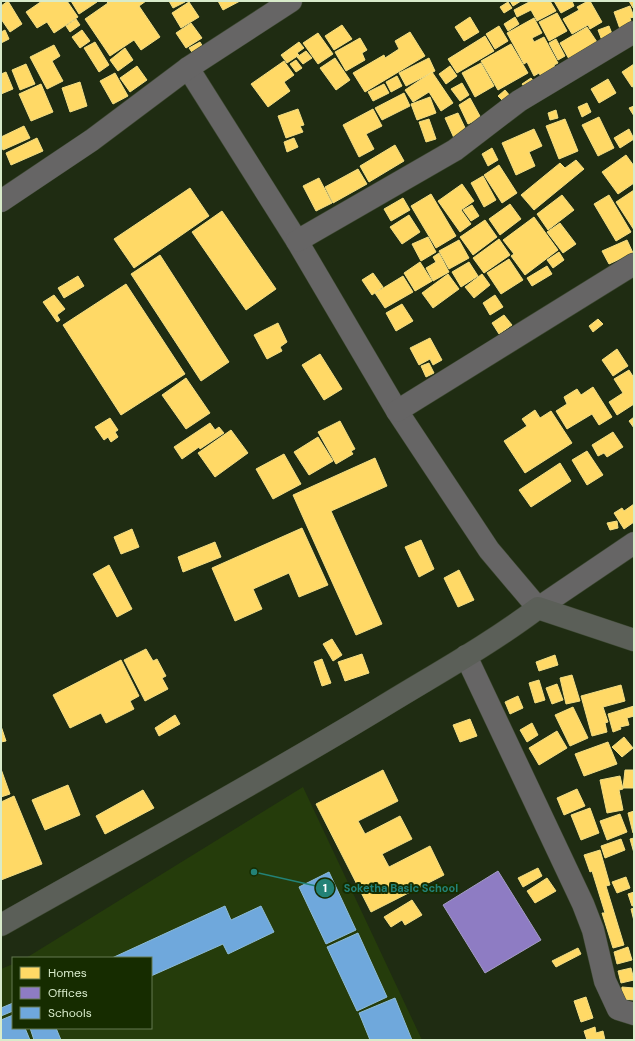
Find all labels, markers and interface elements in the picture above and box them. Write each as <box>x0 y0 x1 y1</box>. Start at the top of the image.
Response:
callout: Soketha Basic School <box>315 877 466 900</box>
text: 1 <box>323 880 327 896</box>
text: Soketha Basic School <box>344 881 458 895</box>
legend <box>12 957 152 1029</box>
text: Homes <box>48 965 87 981</box>
text: Offices <box>48 985 88 1001</box>
text: Schools <box>48 1005 92 1021</box>

